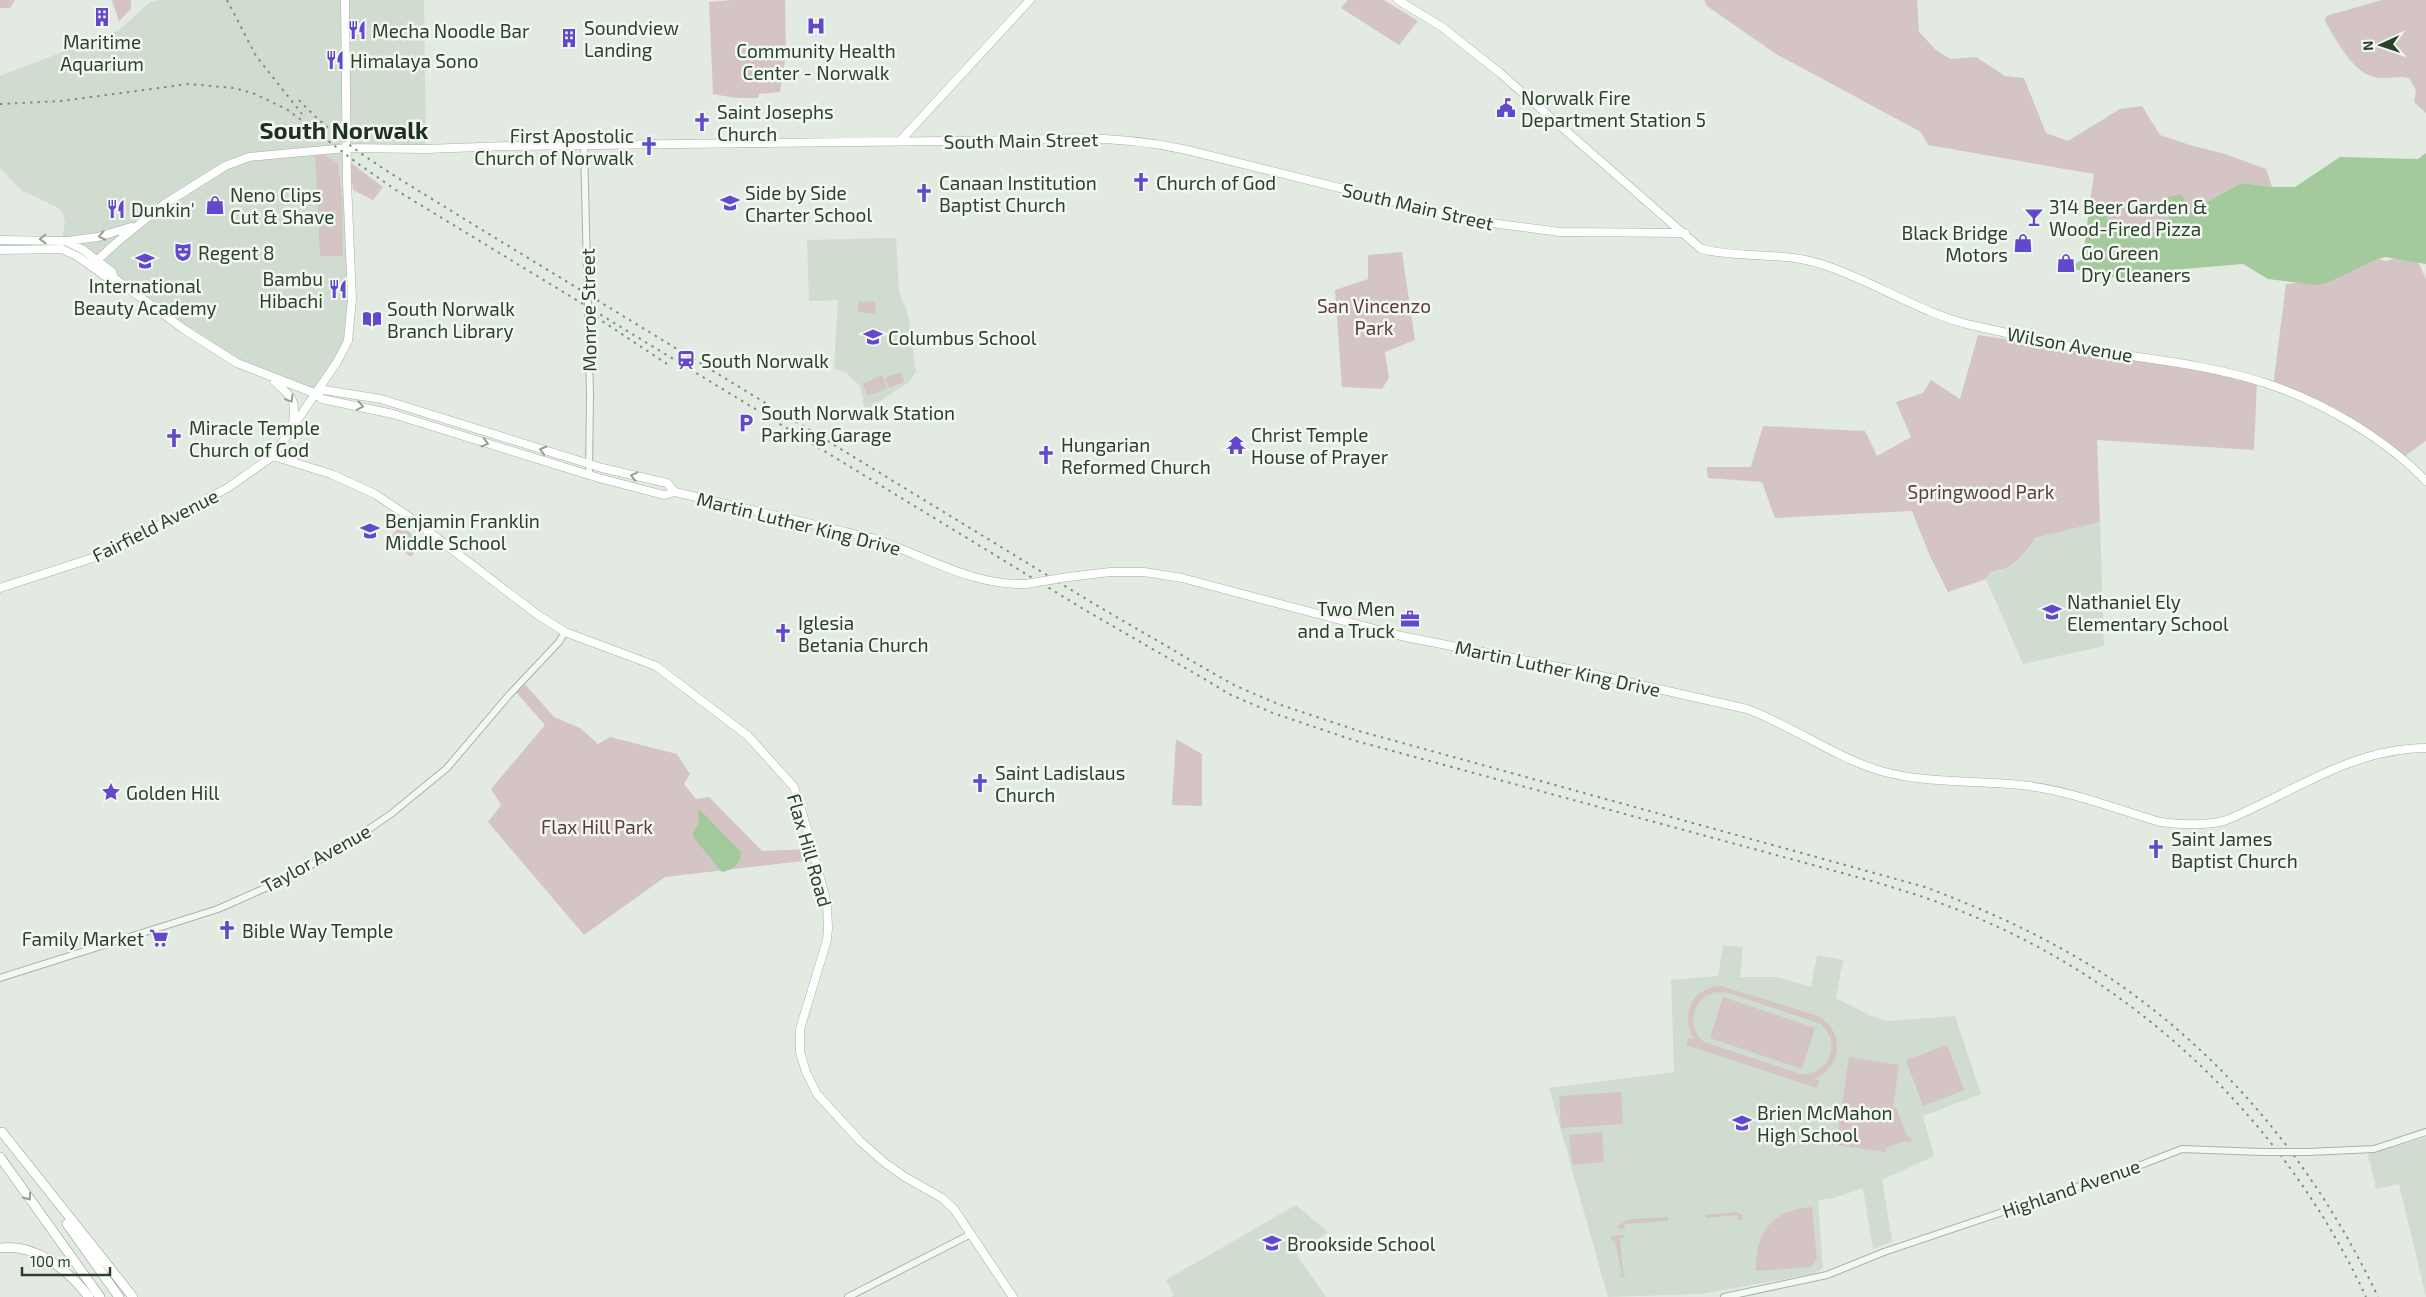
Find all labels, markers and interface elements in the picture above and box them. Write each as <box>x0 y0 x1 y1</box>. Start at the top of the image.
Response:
building icon: Maritime Aquarium <box>91 6 113 28</box>
hospital icon: Community Health Center - Norwalk <box>805 15 827 37</box>
place label: Soundview Landing <box>584 16 679 61</box>
restaurant icon: Mecha Noodle Bar <box>346 19 368 41</box>
place label: Mecha Noodle Bar <box>372 19 530 42</box>
north arrow <box>2356 20 2406 70</box>
building icon: Soundview Landing <box>558 27 580 49</box>
place label: Maritime Aquarium <box>60 30 144 75</box>
place label: Community Health Center - Norwalk <box>736 39 896 84</box>
text: N <box>2359 40 2376 51</box>
restaurant icon: Himalaya Sono <box>324 49 346 71</box>
place label: Himalaya Sono <box>350 49 478 72</box>
place label: Norwalk Fire Department Station 5 <box>1521 86 1706 131</box>
public building icon: Norwalk Fire Department Station 5 <box>1495 97 1517 119</box>
place label: Saint Josephs Church <box>717 100 834 145</box>
church icon: Saint Josephs Church <box>691 111 713 133</box>
district label: South Norwalk <box>260 115 429 144</box>
place label: First Apostolic Church of Norwalk <box>474 124 634 169</box>
street label: South Main Street <box>943 127 1099 153</box>
church icon: First Apostolic Church of Norwalk <box>638 135 660 157</box>
place label: Canaan Institution Baptist Church <box>939 171 1097 216</box>
church icon: Church of God <box>1130 171 1152 193</box>
place label: Church of God <box>1156 171 1276 194</box>
street label: South Main Street <box>1340 177 1496 235</box>
place label: Side by Side Charter School <box>745 181 872 226</box>
church icon: Canaan Institution Baptist Church <box>913 182 935 204</box>
place label: Neno Clips Cut & Shave <box>230 183 334 228</box>
school or university icon: Side by Side Charter School <box>719 192 741 214</box>
shop icon: Neno Clips Cut & Shave <box>204 194 226 216</box>
place label: 314 Beer Garden & Wood-Fired Pizza <box>2049 195 2208 240</box>
restaurant icon: Dunkin' <box>105 198 127 220</box>
place label: Dunkin' <box>131 198 195 221</box>
bar icon: 314 Beer Garden & Wood-Fired Pizza <box>2023 206 2045 228</box>
place label: Black Bridge Motors <box>1901 221 2008 266</box>
one-way arrow <box>98 230 107 241</box>
shop icon: Black Bridge Motors <box>2012 232 2034 254</box>
one-way arrow <box>38 234 46 244</box>
theatre icon: Regent 8 <box>172 241 194 263</box>
place label: Regent 8 <box>198 241 275 264</box>
place label: Go Green Dry Cleaners <box>2081 241 2191 286</box>
street label: Monroe Street <box>575 248 601 372</box>
school or university icon: International Beauty Academy <box>134 250 156 272</box>
shop icon: Go Green Dry Cleaners <box>2055 252 2077 274</box>
place label: Bambu Hibachi <box>259 267 323 312</box>
place label: International Beauty Academy <box>73 274 217 319</box>
restaurant icon: Bambu Hibachi <box>327 278 349 300</box>
park label: San Vincenzo Park <box>1317 294 1431 339</box>
place label: South Norwalk Branch Library <box>387 297 515 342</box>
library icon: South Norwalk Branch Library <box>361 308 383 330</box>
street label: Wilson Avenue <box>2005 322 2135 366</box>
school or university icon: Columbus School <box>862 326 884 348</box>
place label: Columbus School <box>888 326 1037 349</box>
station icon: South Norwalk <box>675 349 697 371</box>
place label: South Norwalk <box>701 349 829 372</box>
one-way arrow <box>284 394 294 403</box>
one-way arrow <box>356 401 364 411</box>
place label: South Norwalk Station Parking Garage <box>761 401 955 446</box>
parking icon: South Norwalk Station Parking Garage <box>735 412 757 434</box>
place label: Miracle Temple Church of God <box>189 416 320 461</box>
place label: Christ Temple House of Prayer <box>1251 423 1389 468</box>
church icon: Miracle Temple Church of God <box>163 427 185 449</box>
place label: Hungarian Reformed Church <box>1061 433 1211 478</box>
temple icon: Christ Temple House of Prayer <box>1225 434 1247 456</box>
one-way arrow <box>481 437 489 447</box>
church icon: Hungarian Reformed Church <box>1035 444 1057 466</box>
one-way arrow <box>539 445 548 455</box>
one-way arrow <box>629 471 638 482</box>
park label: Springwood Park <box>1908 480 2055 503</box>
street label: Fairfield Avenue <box>88 483 222 567</box>
street label: Martin Luther King Drive <box>695 487 903 559</box>
place label: Benjamin Franklin Middle School <box>385 509 540 554</box>
school or university icon: Benjamin Franklin Middle School <box>359 520 381 542</box>
place label: Nathaniel Ely Elementary School <box>2067 590 2229 635</box>
place label: Two Men and a Truck <box>1297 597 1395 642</box>
school or university icon: Nathaniel Ely Elementary School <box>2041 601 2063 623</box>
office icon: Two Men and a Truck <box>1399 608 1421 630</box>
place label: Iglesia Betania Church <box>798 611 928 656</box>
church icon: Iglesia Betania Church <box>772 622 794 644</box>
street label: Martin Luther King Drive <box>1453 635 1663 701</box>
place label: Saint Ladislaus Church <box>995 761 1125 806</box>
church icon: Saint Ladislaus Church <box>969 772 991 794</box>
place icon: Golden Hill <box>100 781 122 803</box>
place label: Golden Hill <box>126 781 220 804</box>
street label: Flax Hill Road <box>783 791 837 909</box>
park label: Flax Hill Park <box>541 815 653 838</box>
street label: Taylor Avenue <box>258 819 374 897</box>
place label: Saint James Baptist Church <box>2171 827 2298 872</box>
church icon: Saint James Baptist Church <box>2145 838 2167 860</box>
church icon: Bible Way Temple <box>216 919 238 941</box>
place label: Bible Way Temple <box>242 919 393 942</box>
place label: Family Market <box>22 927 144 950</box>
supermarket icon: Family Market <box>148 927 170 949</box>
place label: Brien McMahon High School <box>1757 1101 1893 1146</box>
school or university icon: Brien McMahon High School <box>1731 1112 1753 1134</box>
street label: Highland Avenue <box>1999 1154 2143 1222</box>
one-way arrow <box>22 1191 31 1201</box>
school or university icon: Brookside School <box>1261 1232 1283 1254</box>
place label: Brookside School <box>1287 1232 1436 1255</box>
scale bar <box>22 1244 110 1276</box>
text: 100 m <box>30 1252 71 1270</box>

